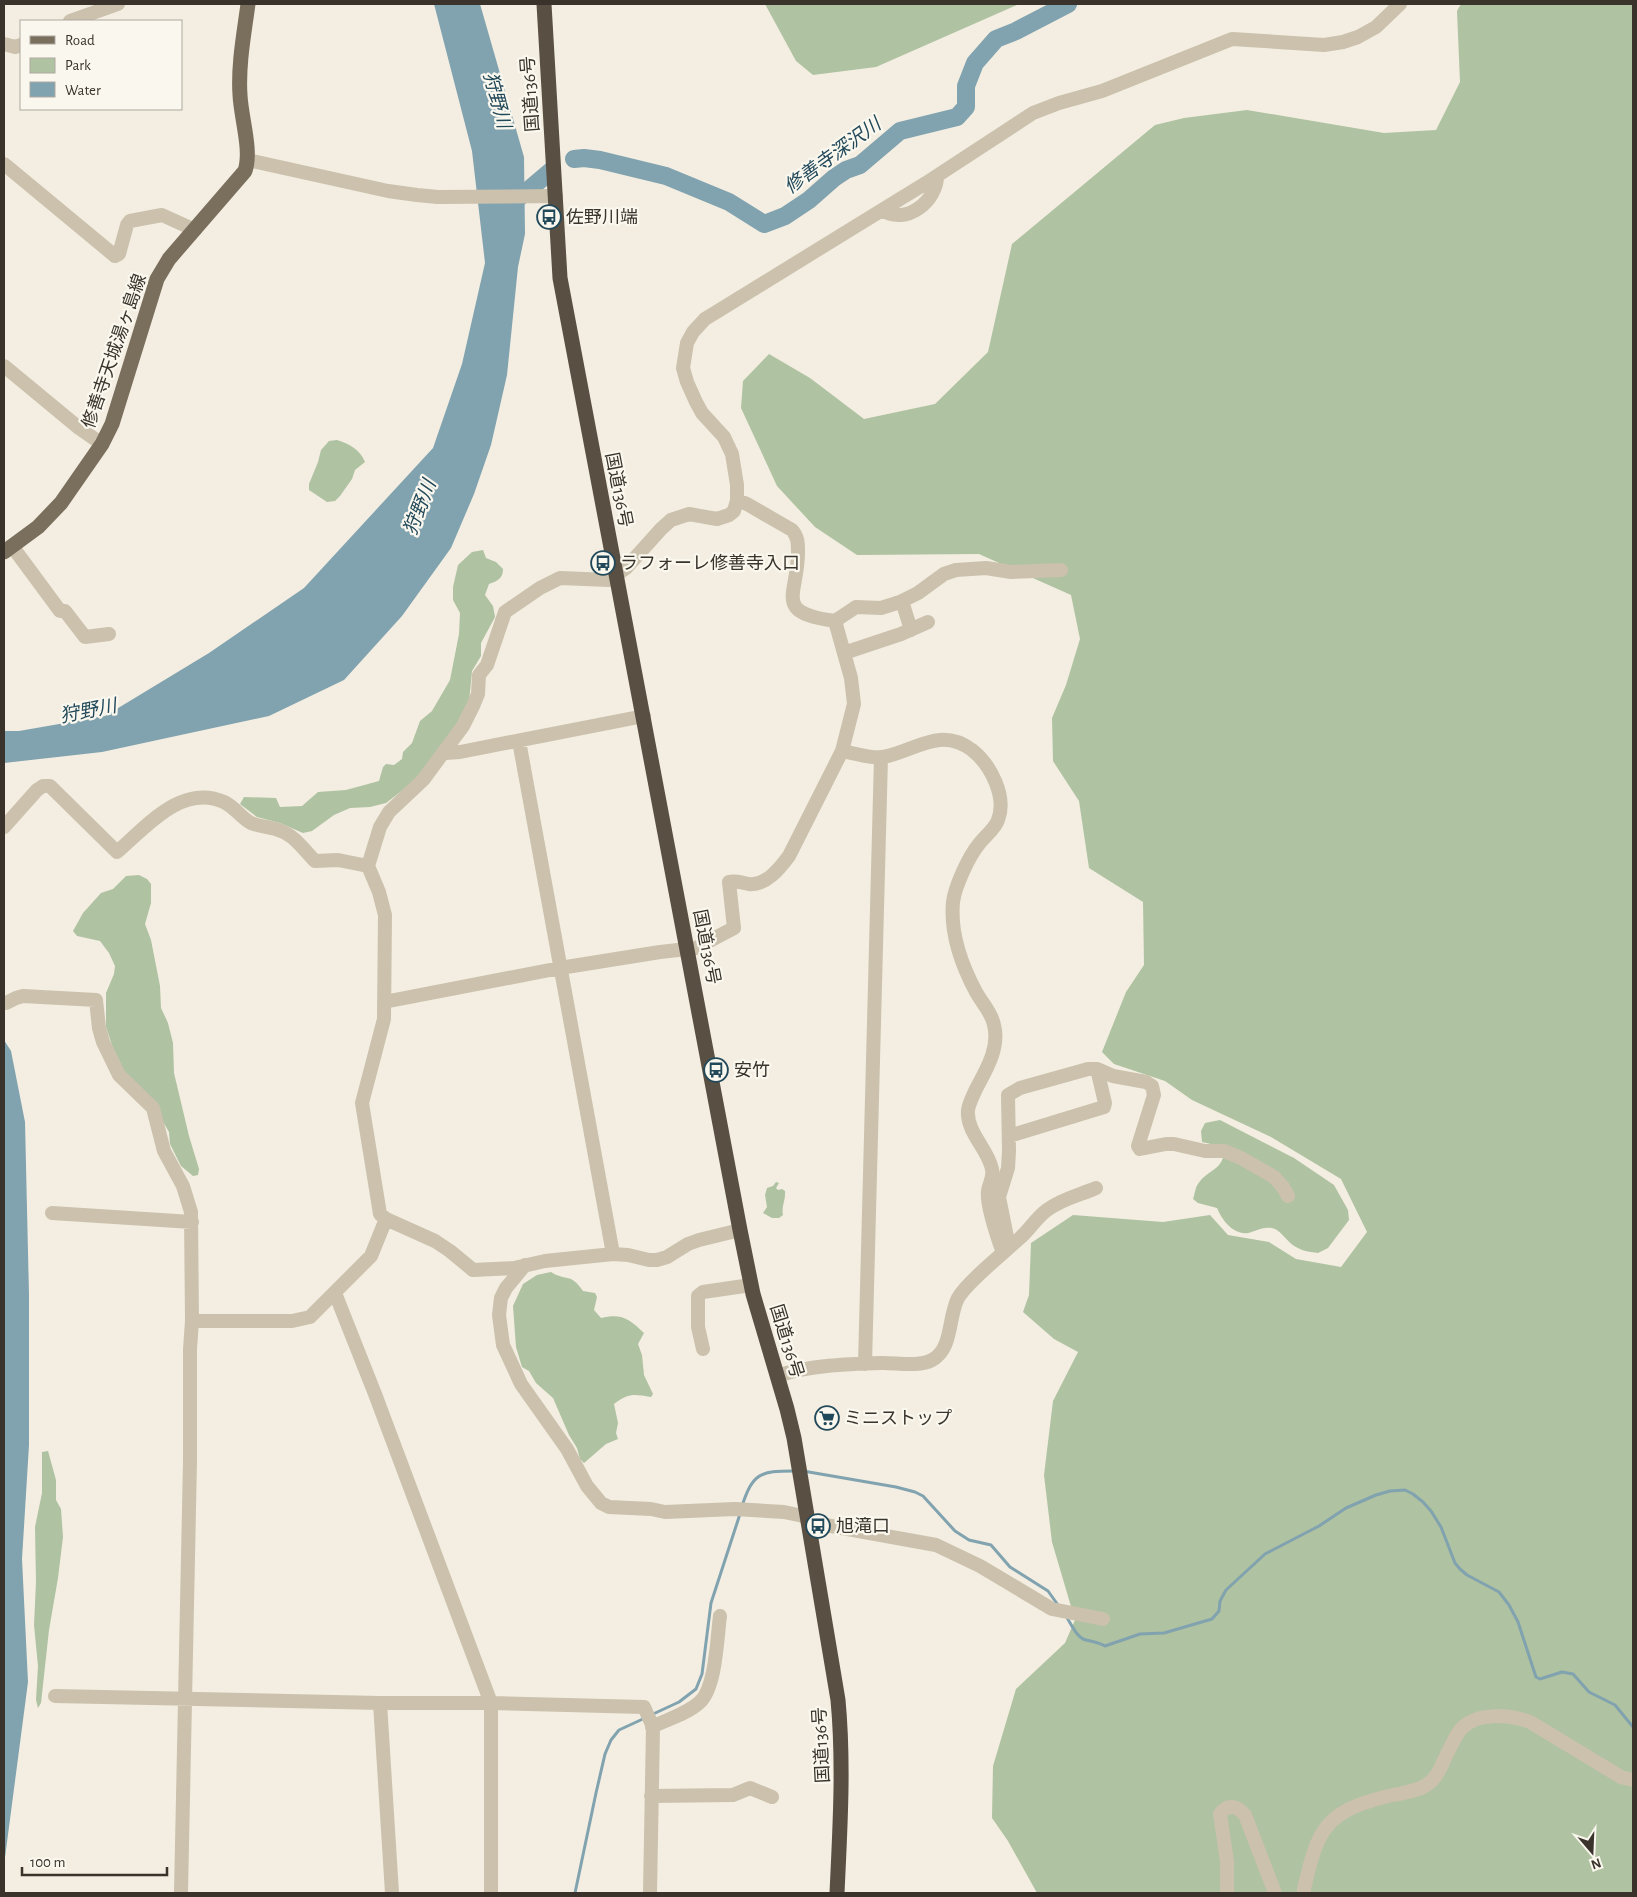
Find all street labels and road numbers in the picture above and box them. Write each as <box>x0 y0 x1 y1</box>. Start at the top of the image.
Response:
street label: 国道136号 <box>517 55 543 133</box>
street label: 修善寺天城湯ヶ島線 <box>78 271 150 431</box>
street label: 国道136号 <box>602 451 636 529</box>
street label: 国道136号 <box>690 908 724 986</box>
street label: 国道136号 <box>766 1302 808 1380</box>
street label: 国道136号 <box>809 1706 833 1784</box>

